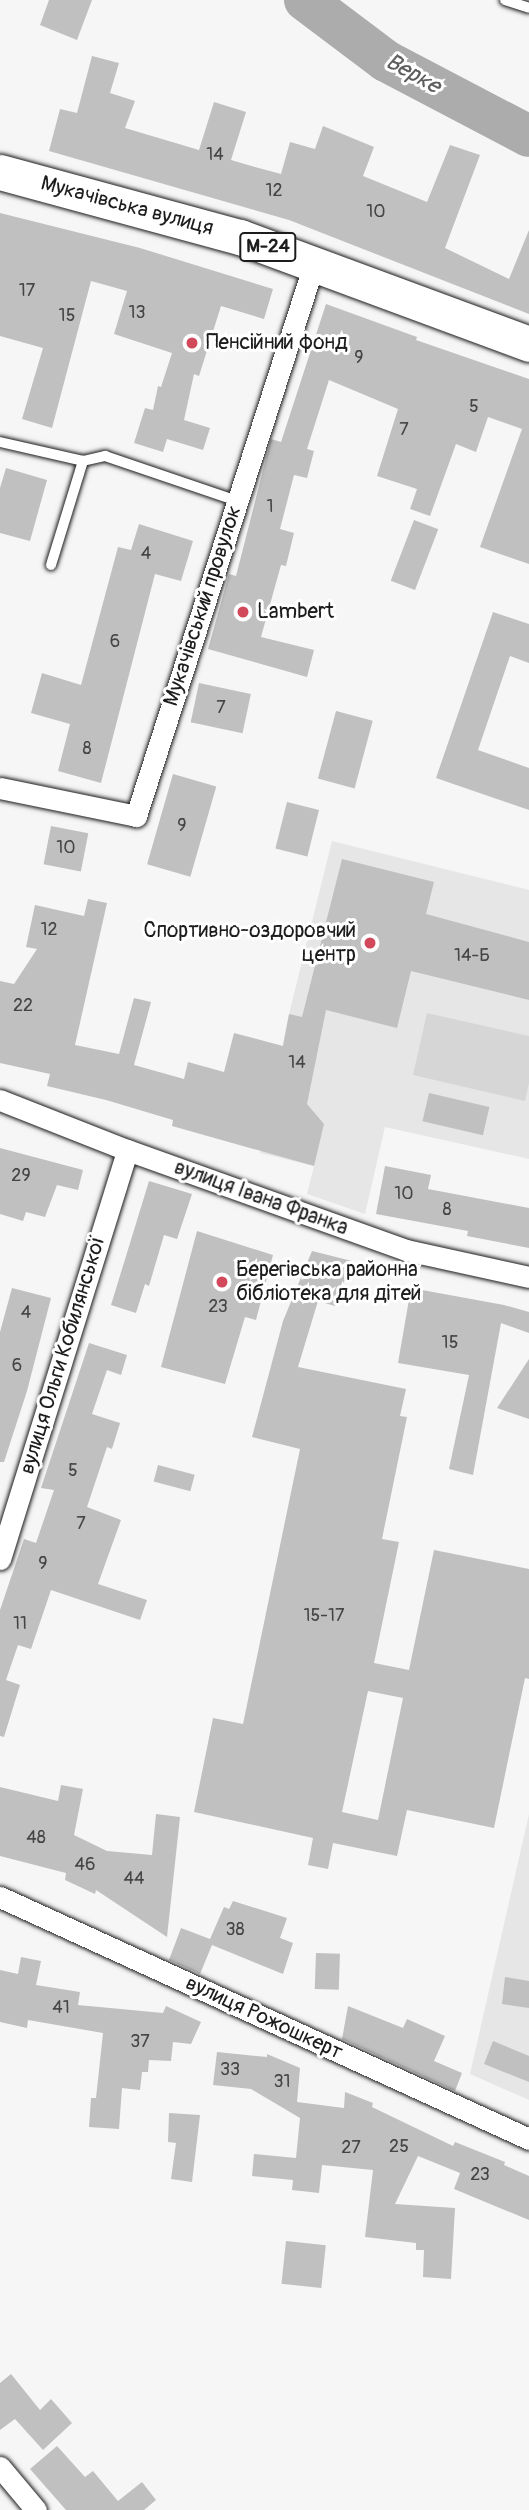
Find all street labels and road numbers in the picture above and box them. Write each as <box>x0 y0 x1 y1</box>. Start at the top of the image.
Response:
street label: Мукачівська вулиця <box>38 171 216 241</box>
road number: М-24 <box>238 232 298 262</box>
street label: Мукачівський провулок <box>159 503 247 709</box>
street label: вулиця Івана Франка <box>171 1155 351 1241</box>
street label: вулиця Ольги Кобилянської <box>15 1233 111 1477</box>
street label: вулиця Рожошкерт <box>182 1971 346 2065</box>

